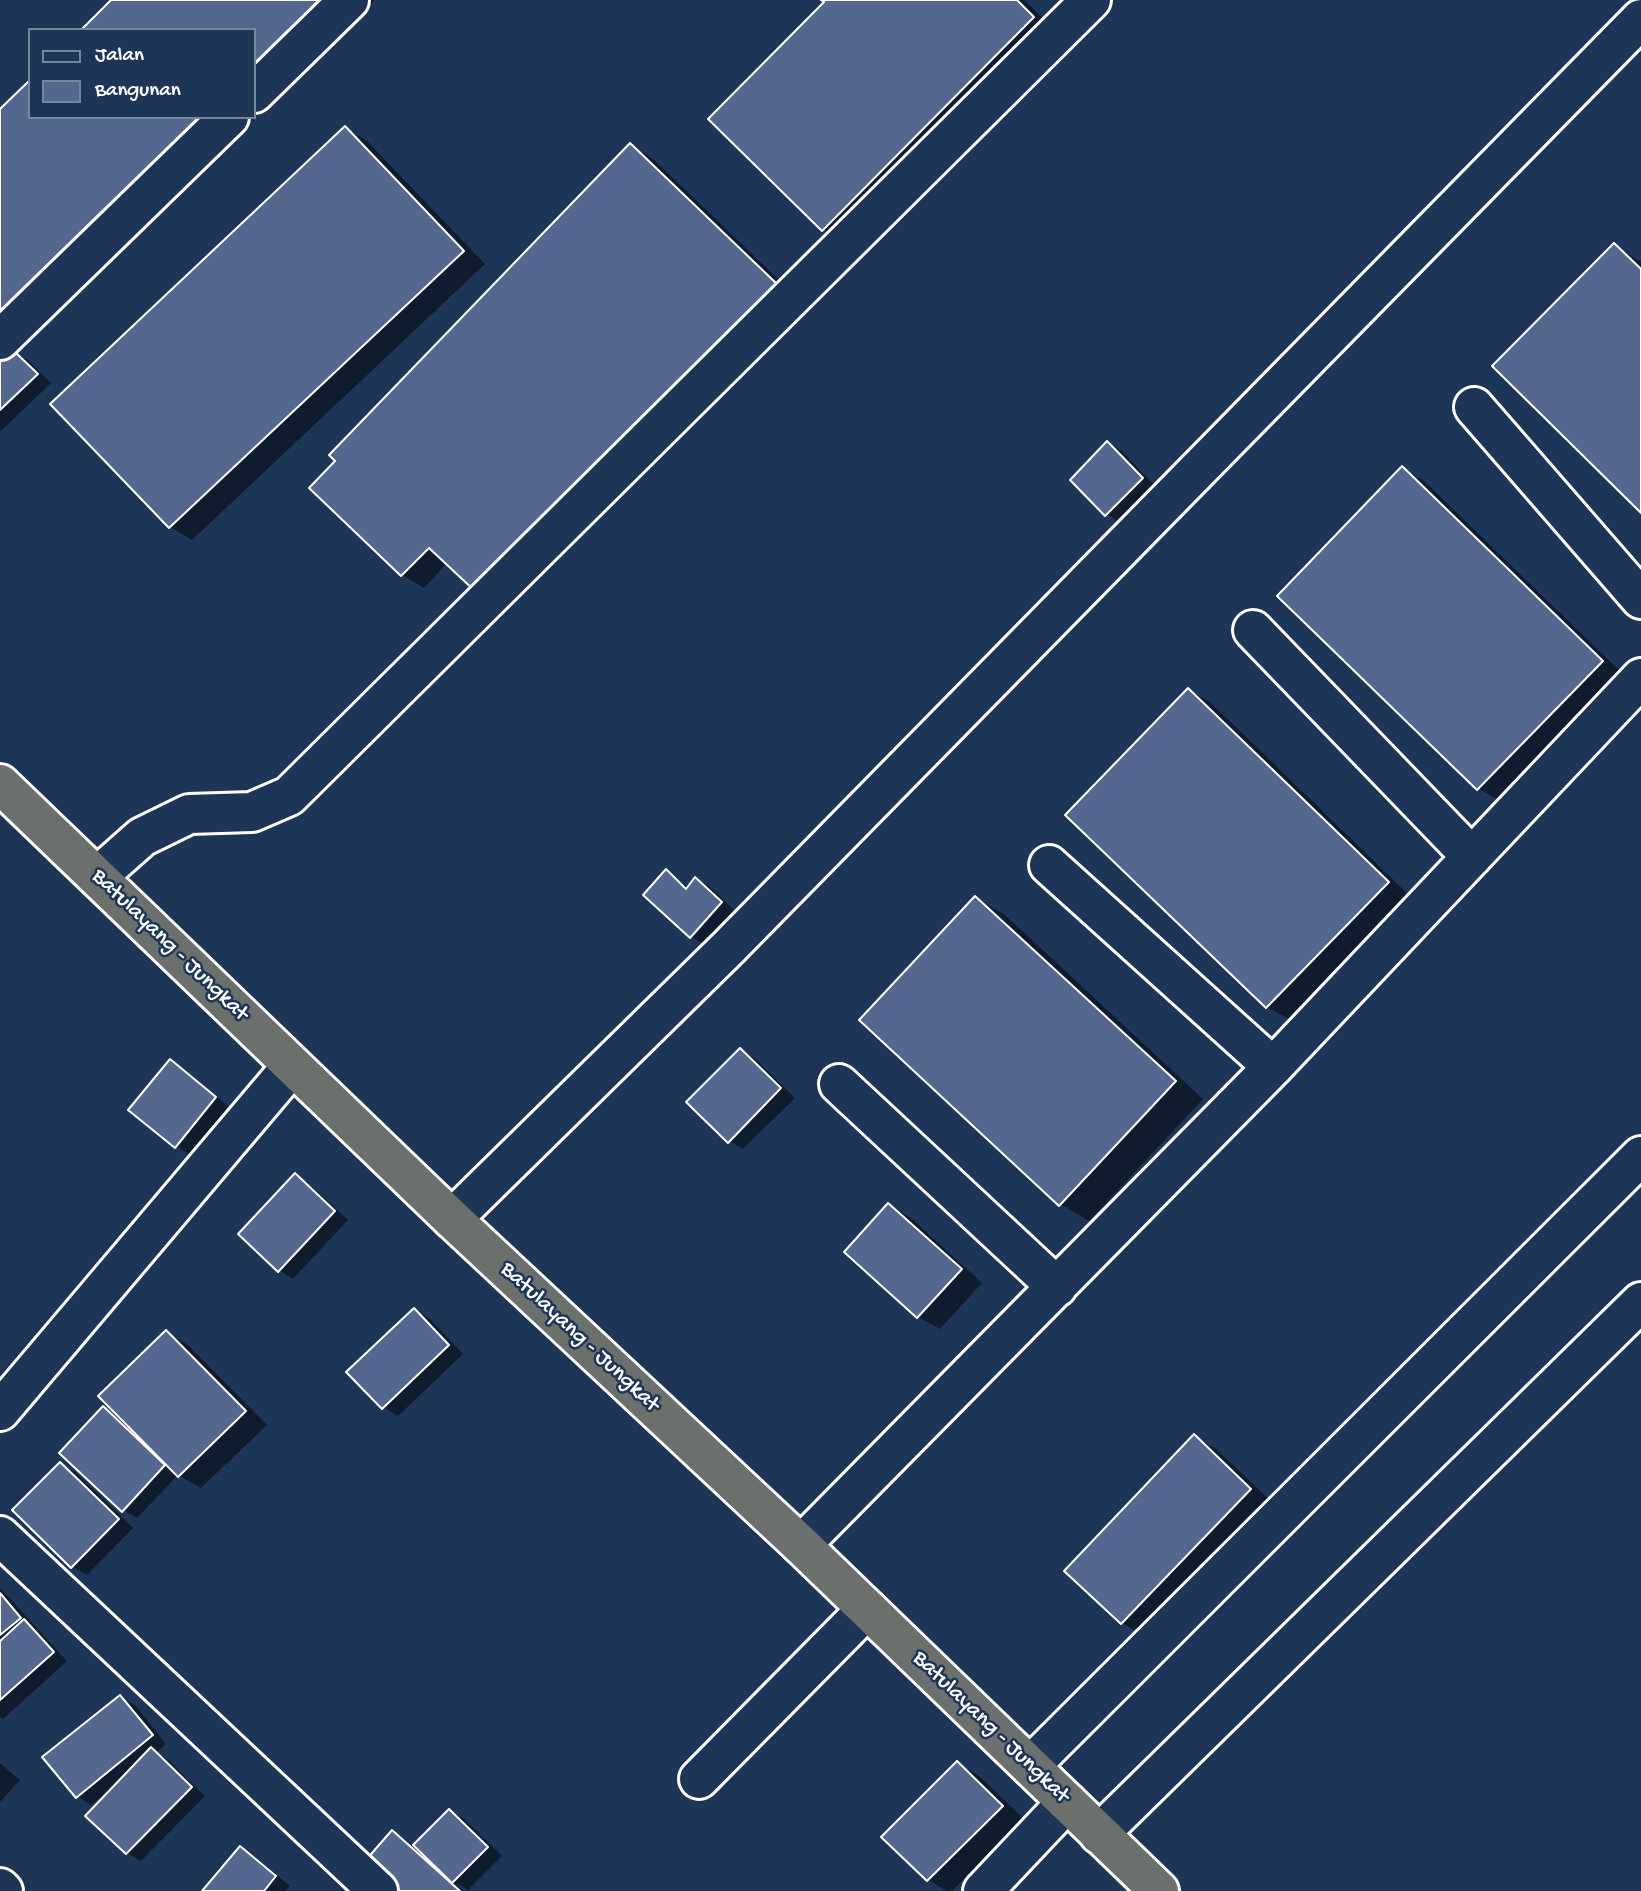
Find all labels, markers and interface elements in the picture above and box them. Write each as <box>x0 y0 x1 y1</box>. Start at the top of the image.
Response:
legend <box>28 28 256 119</box>
text: Jalan <box>95 44 144 69</box>
text: Bangunan <box>95 79 181 104</box>
street label: Batulayang - Jungkat <box>85 864 253 1028</box>
street label: Batulayang - Jungkat <box>493 1257 665 1419</box>
street label: Batulayang - Jungkat <box>906 1646 1074 1810</box>

